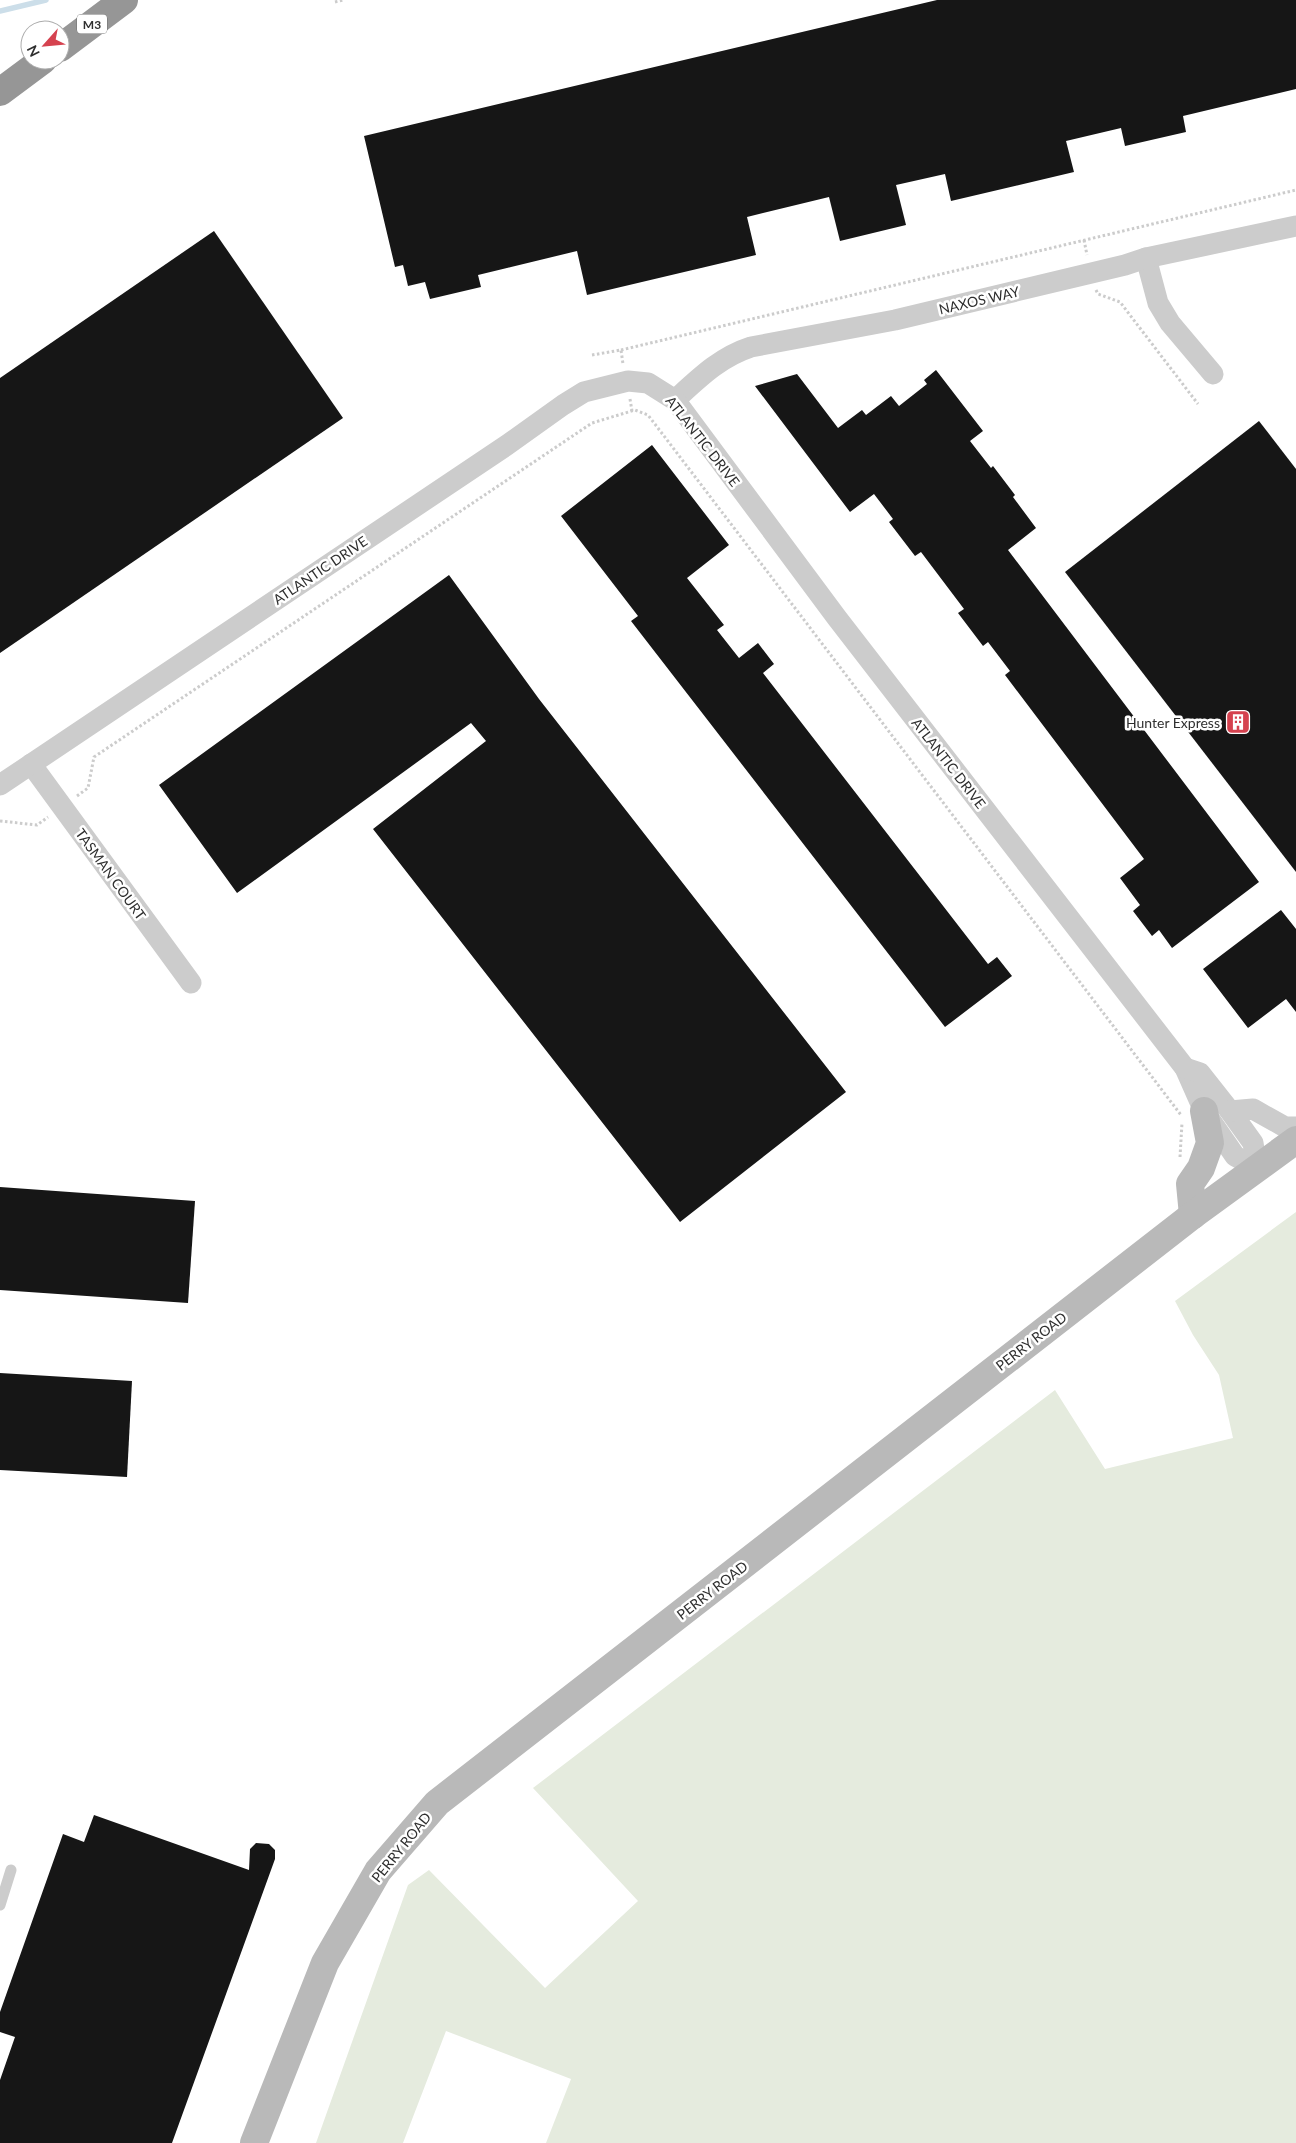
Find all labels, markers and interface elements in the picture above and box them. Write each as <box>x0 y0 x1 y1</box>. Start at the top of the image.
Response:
road number: M3 <box>77 14 107 34</box>
north arrow <box>20 20 70 70</box>
text: N <box>23 42 43 60</box>
street label: NAXOS WAY <box>937 282 1021 318</box>
street label: ATLANTIC DRIVE <box>662 392 744 490</box>
street label: ATLANTIC DRIVE <box>270 532 370 608</box>
building icon: Hunter Express <box>1225 709 1251 735</box>
street label: ATLANTIC DRIVE <box>908 714 990 812</box>
place label: Hunter Express <box>1126 714 1220 731</box>
street label: TASMAN COURT <box>72 825 150 923</box>
street label: PERRY ROAD <box>992 1308 1070 1374</box>
street label: PERRY ROAD <box>673 1557 751 1623</box>
street label: PERRY ROAD <box>368 1809 434 1885</box>

